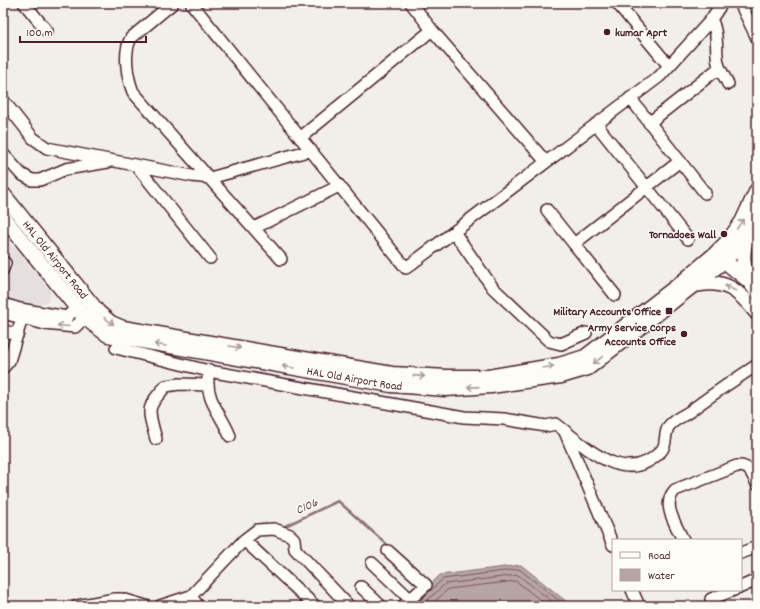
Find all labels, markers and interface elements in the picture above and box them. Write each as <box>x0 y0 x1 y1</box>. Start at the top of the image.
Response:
scale bar <box>20 18 146 44</box>
text: 100 m <box>26 25 53 42</box>
place label: kumar Aprt <box>615 25 668 42</box>
marker: kumar Aprt <box>602 27 612 37</box>
street label: HAL Old Airport Road <box>18 217 91 303</box>
one-way arrow <box>736 219 744 230</box>
place label: Tornadoes Wall <box>649 227 716 244</box>
marker: Tornadoes Wall <box>719 229 729 239</box>
one-way arrow <box>725 284 737 291</box>
place label: Military Accounts Office <box>553 304 662 321</box>
marker: Military Accounts Office <box>664 306 674 316</box>
one-way arrow <box>103 317 114 325</box>
place label: Army Service Corps Accounts Office <box>588 320 677 351</box>
one-way arrow <box>57 323 70 330</box>
marker: Army Service Corps Accounts Office <box>679 329 689 339</box>
one-way arrow <box>154 341 167 349</box>
one-way arrow <box>228 343 241 351</box>
one-way arrow <box>593 356 604 364</box>
one-way arrow <box>282 363 295 371</box>
street label: HAL Old Airport Road <box>305 363 403 396</box>
one-way arrow <box>541 363 554 371</box>
one-way arrow <box>412 372 425 379</box>
one-way arrow <box>467 384 480 391</box>
water label: C106 <box>293 494 322 521</box>
legend <box>612 539 742 591</box>
text: Road <box>648 548 670 565</box>
text: Water <box>648 568 675 585</box>

